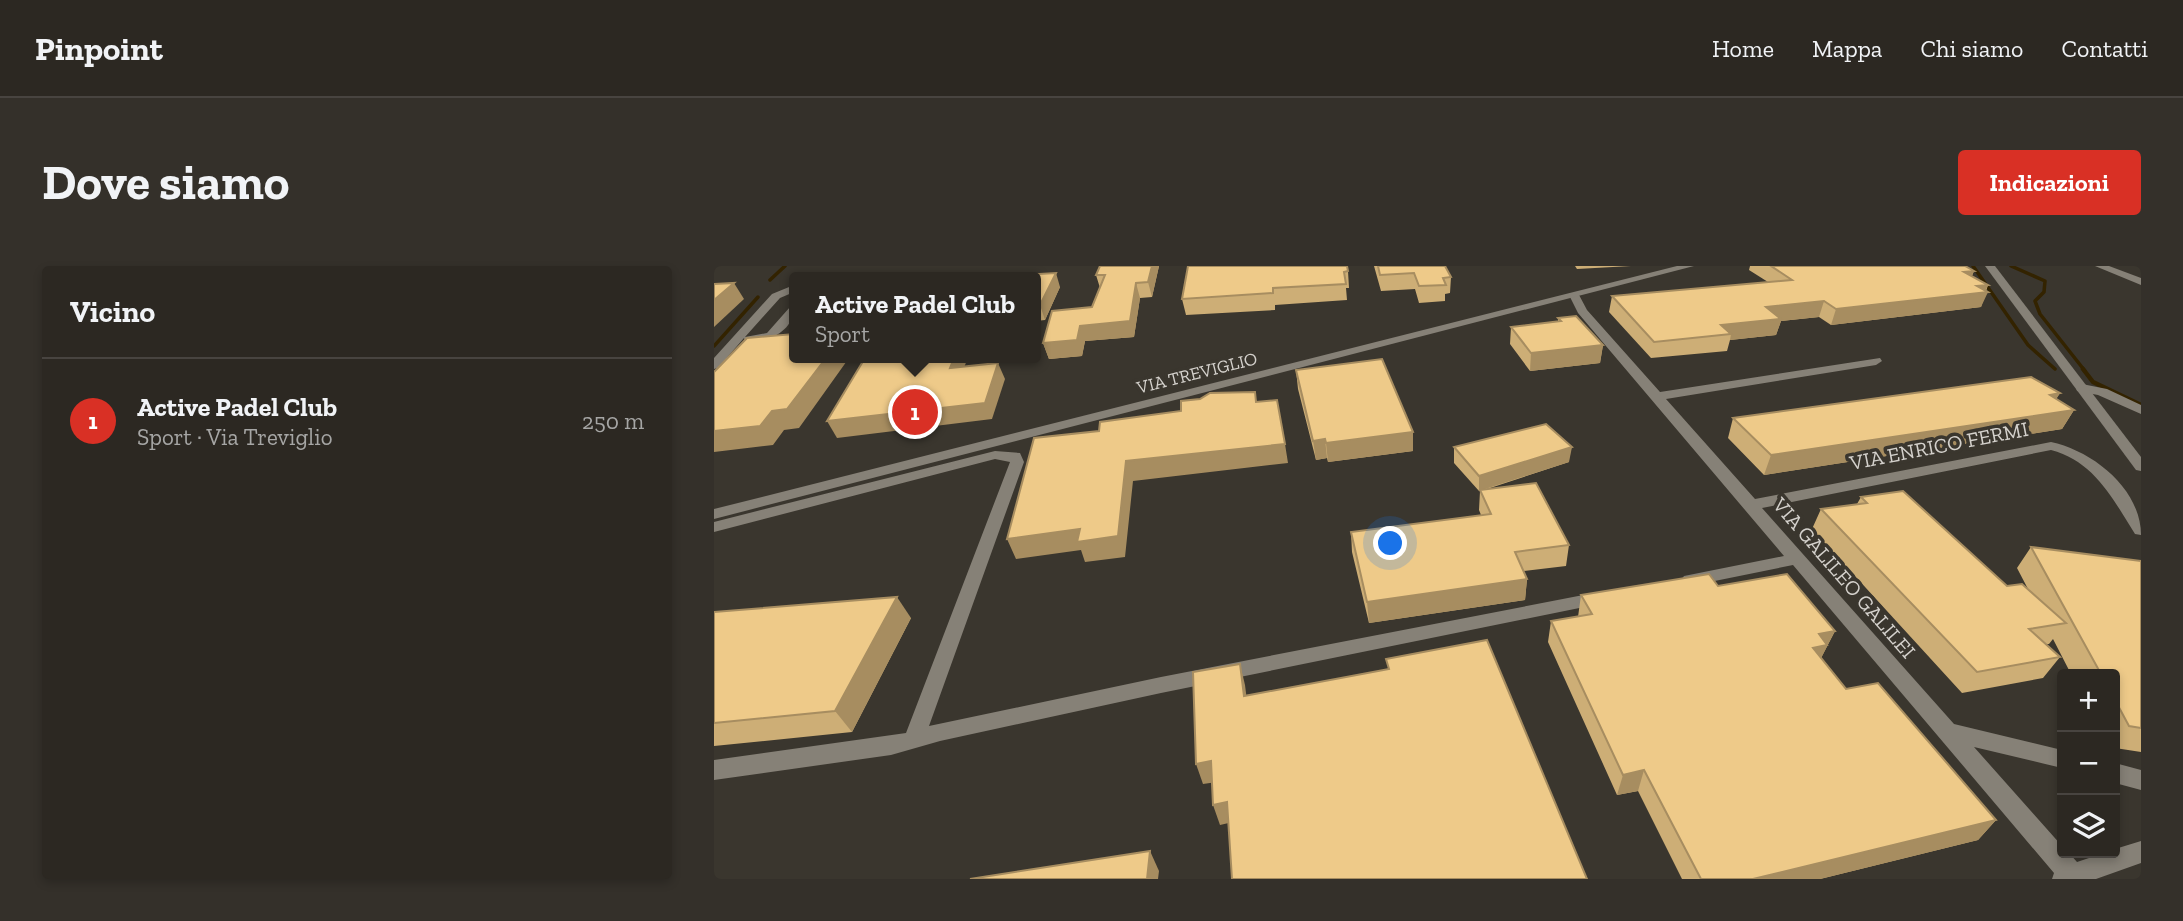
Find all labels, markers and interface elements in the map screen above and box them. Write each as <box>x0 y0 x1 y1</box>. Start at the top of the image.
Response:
text: Pinpoint <box>35 29 163 68</box>
text: Home <box>1712 34 1774 63</box>
text: Mappa <box>1812 34 1882 63</box>
text: Chi siamo <box>1920 34 2023 63</box>
text: Contatti <box>2061 34 2148 63</box>
button: Indicazioni <box>1958 150 2141 215</box>
text: Dove siamo <box>42 153 290 212</box>
popup <box>789 272 1041 363</box>
text: Active Padel Club <box>815 288 1015 320</box>
text: Vicino <box>70 294 155 330</box>
text: Sport <box>815 320 870 348</box>
street label: VIA TREVIGLIO <box>1134 347 1260 399</box>
pin: 1 <box>892 386 938 438</box>
text: Active Padel Club <box>137 391 337 423</box>
text: 1 <box>88 407 98 435</box>
text: 250 m <box>582 407 644 435</box>
street label: VIA ENRICO FERMI <box>1847 416 2030 475</box>
text: Sport · Via Treviglio <box>137 423 332 451</box>
street label: VIA GALILEO GALILEI <box>1767 491 1921 663</box>
your location <box>1373 526 1407 560</box>
map controls <box>2057 669 2120 858</box>
button: + <box>2057 669 2120 732</box>
button: − <box>2057 732 2120 795</box>
button: layers <box>2057 795 2120 858</box>

